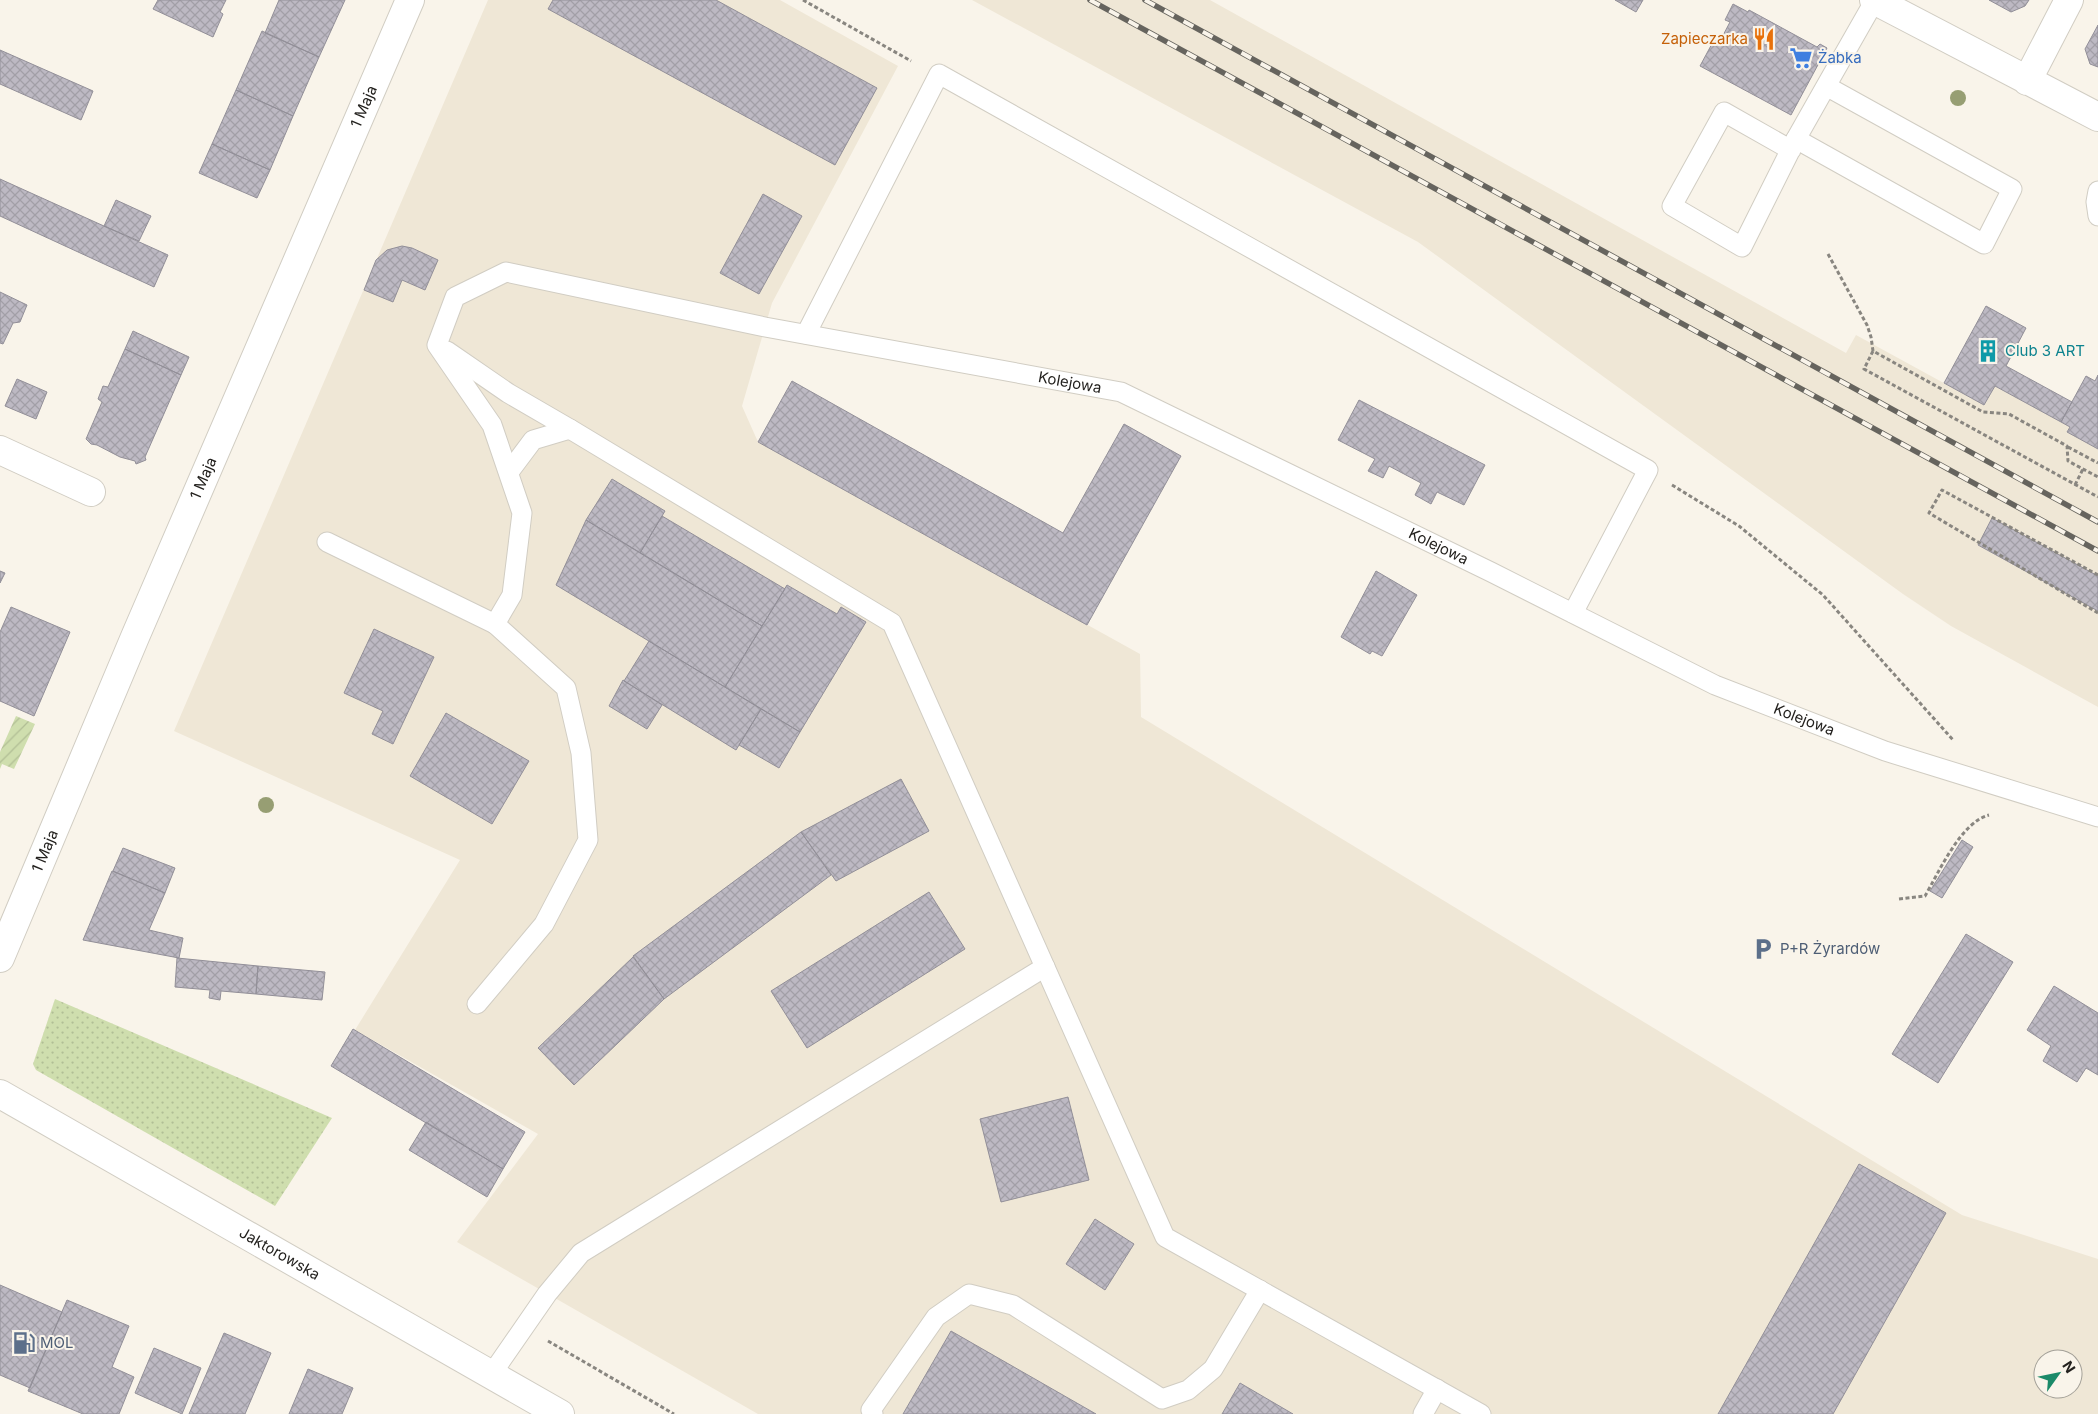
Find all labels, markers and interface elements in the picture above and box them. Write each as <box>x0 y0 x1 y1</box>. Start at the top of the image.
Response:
restaurant icon: Zapieczarka <box>1751 26 1777 52</box>
place label: Zapieczarka <box>1661 29 1748 48</box>
supermarket icon: Żabka <box>1788 45 1814 71</box>
place label: Żabka <box>1818 48 1862 67</box>
street label: 1 Maja <box>346 82 381 131</box>
building icon: Club 3 ART <box>1975 338 2001 364</box>
place label: Club 3 ART <box>2005 341 2085 360</box>
street label: Kolejowa <box>1037 367 1103 397</box>
street label: 1 Maja <box>185 454 221 502</box>
street label: Kolejowa <box>1406 523 1472 569</box>
street label: Kolejowa <box>1771 699 1838 740</box>
street label: 1 Maja <box>27 827 62 875</box>
parking icon: P+R Żyrardów <box>1750 936 1776 962</box>
place label: P+R Żyrardów <box>1780 939 1880 958</box>
street label: Jaktorowska <box>236 1223 324 1284</box>
fuel station icon: MOL <box>11 1330 37 1356</box>
place label: MOL <box>40 1333 74 1352</box>
north arrow <box>2033 1349 2083 1399</box>
text: N <box>2059 1358 2079 1376</box>

